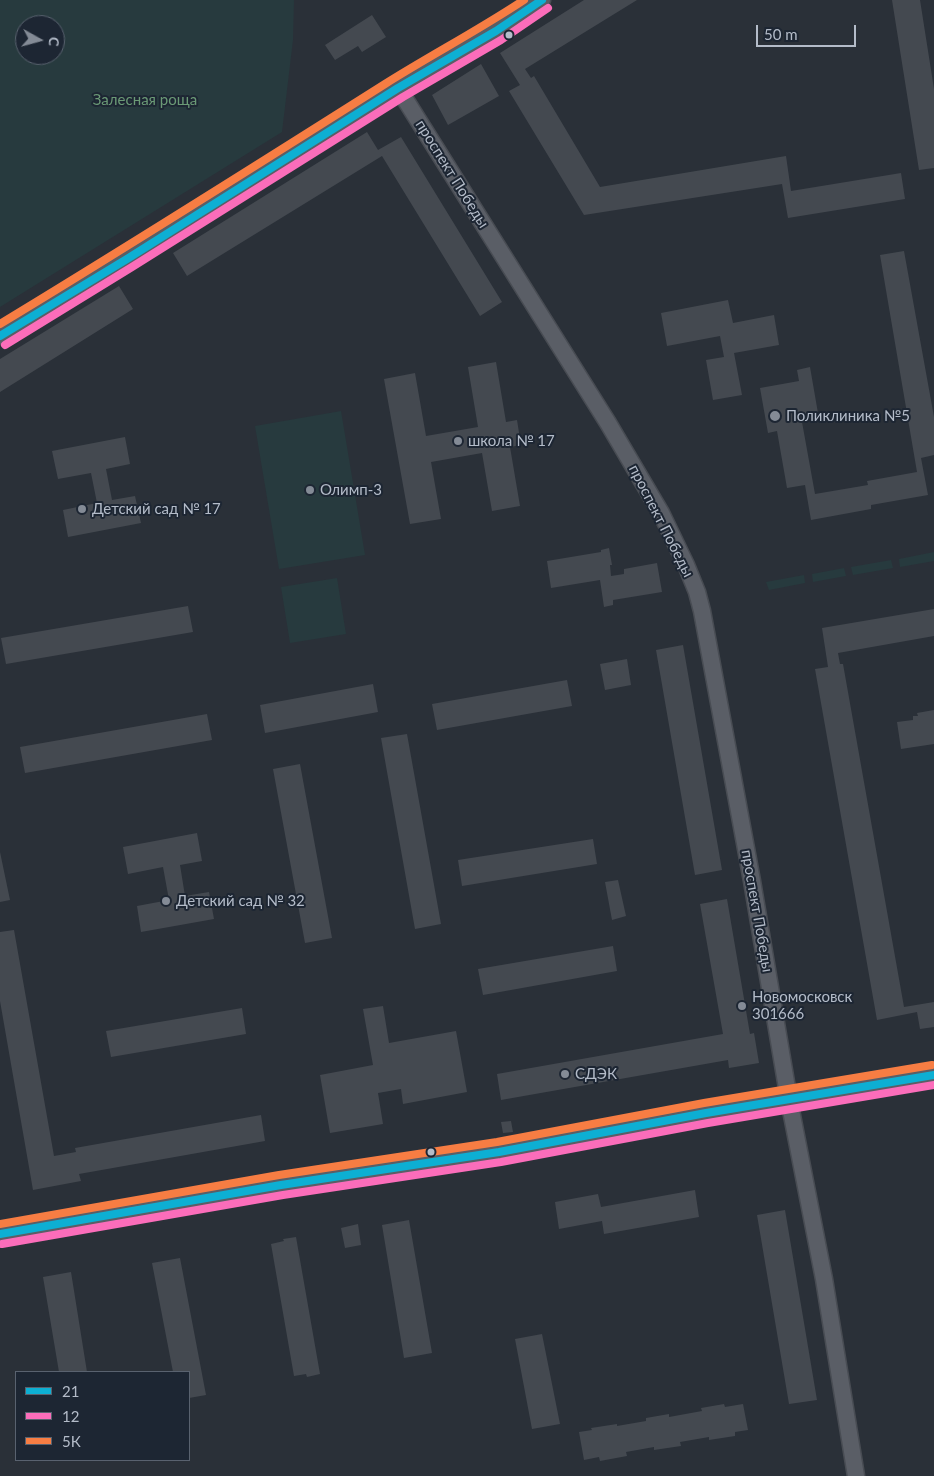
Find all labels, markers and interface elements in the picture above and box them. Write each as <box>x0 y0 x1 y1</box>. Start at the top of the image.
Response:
north arrow <box>15 15 65 65</box>
scale bar <box>759 15 859 47</box>
text: 50 m <box>764 25 798 43</box>
unlabelled marker <box>504 30 514 40</box>
text: С <box>45 36 63 47</box>
park label: Залесная роща <box>93 91 197 109</box>
street label: проспект Победы <box>411 117 493 231</box>
place label: Поликлиника №5 <box>786 407 910 425</box>
marker: Поликлиника №5 <box>768 409 782 423</box>
place label: школа № 17 <box>468 432 555 450</box>
marker: школа № 17 <box>452 435 464 447</box>
street label: проспект Победы <box>625 462 697 580</box>
place label: Олимп-3 <box>320 481 382 499</box>
marker: Олимп-3 <box>304 484 316 496</box>
place label: Детский сад № 17 <box>92 500 221 518</box>
marker: Детский сад № 17 <box>76 503 88 515</box>
street label: проспект Победы <box>737 848 777 974</box>
place label: Детский сад № 32 <box>176 892 305 910</box>
marker: Детский сад № 32 <box>160 895 172 907</box>
place label: Новомосковск 301666 <box>752 988 852 1023</box>
marker: Новомосковск 301666 <box>736 1000 748 1012</box>
place label: СДЭК <box>575 1065 617 1083</box>
marker: СДЭК <box>559 1068 571 1080</box>
unlabelled marker <box>426 1147 436 1157</box>
legend <box>15 1371 190 1461</box>
text: 21 <box>62 1382 79 1400</box>
text: 12 <box>62 1407 79 1425</box>
text: 5К <box>62 1432 81 1450</box>

